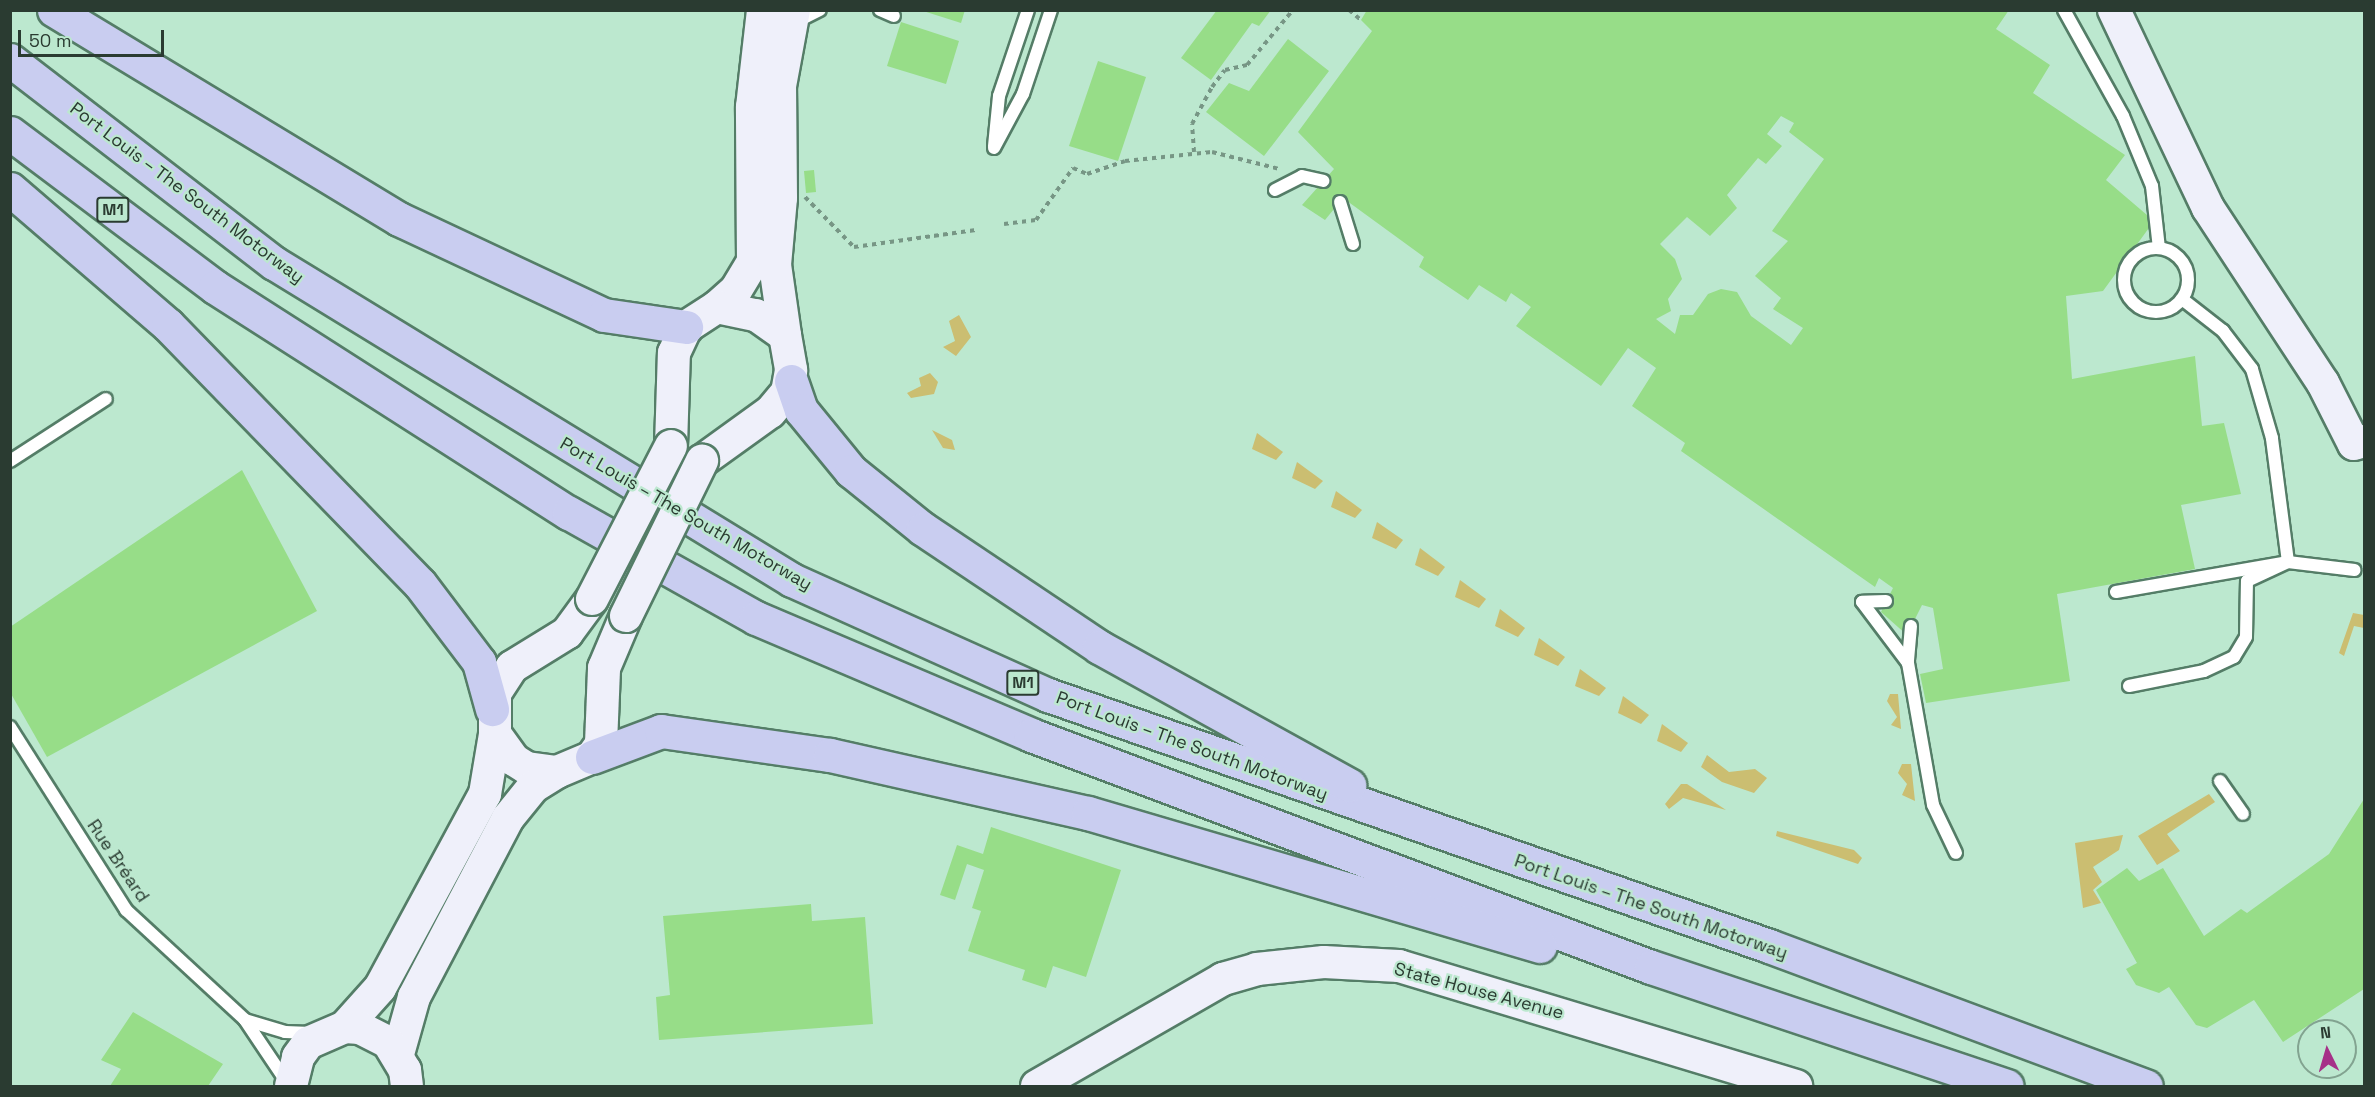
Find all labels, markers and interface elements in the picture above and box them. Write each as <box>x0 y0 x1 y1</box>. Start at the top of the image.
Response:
scale bar <box>21 18 166 56</box>
text: 50 m <box>29 29 71 52</box>
street label: Port Louis – The South Motorway <box>65 97 309 289</box>
road number: M1 <box>95 197 131 223</box>
street label: Port Louis – The South Motorway <box>555 432 817 596</box>
road number: M1 <box>1005 670 1041 696</box>
street label: Port Louis – The South Motorway <box>1053 686 1331 806</box>
street label: Rue Bréard <box>82 816 154 906</box>
street label: Port Louis – The South Motorway <box>1511 850 1791 964</box>
street label: State House Avenue <box>1392 958 1566 1024</box>
north arrow <box>2297 1019 2357 1079</box>
text: N <box>2319 1022 2332 1043</box>

